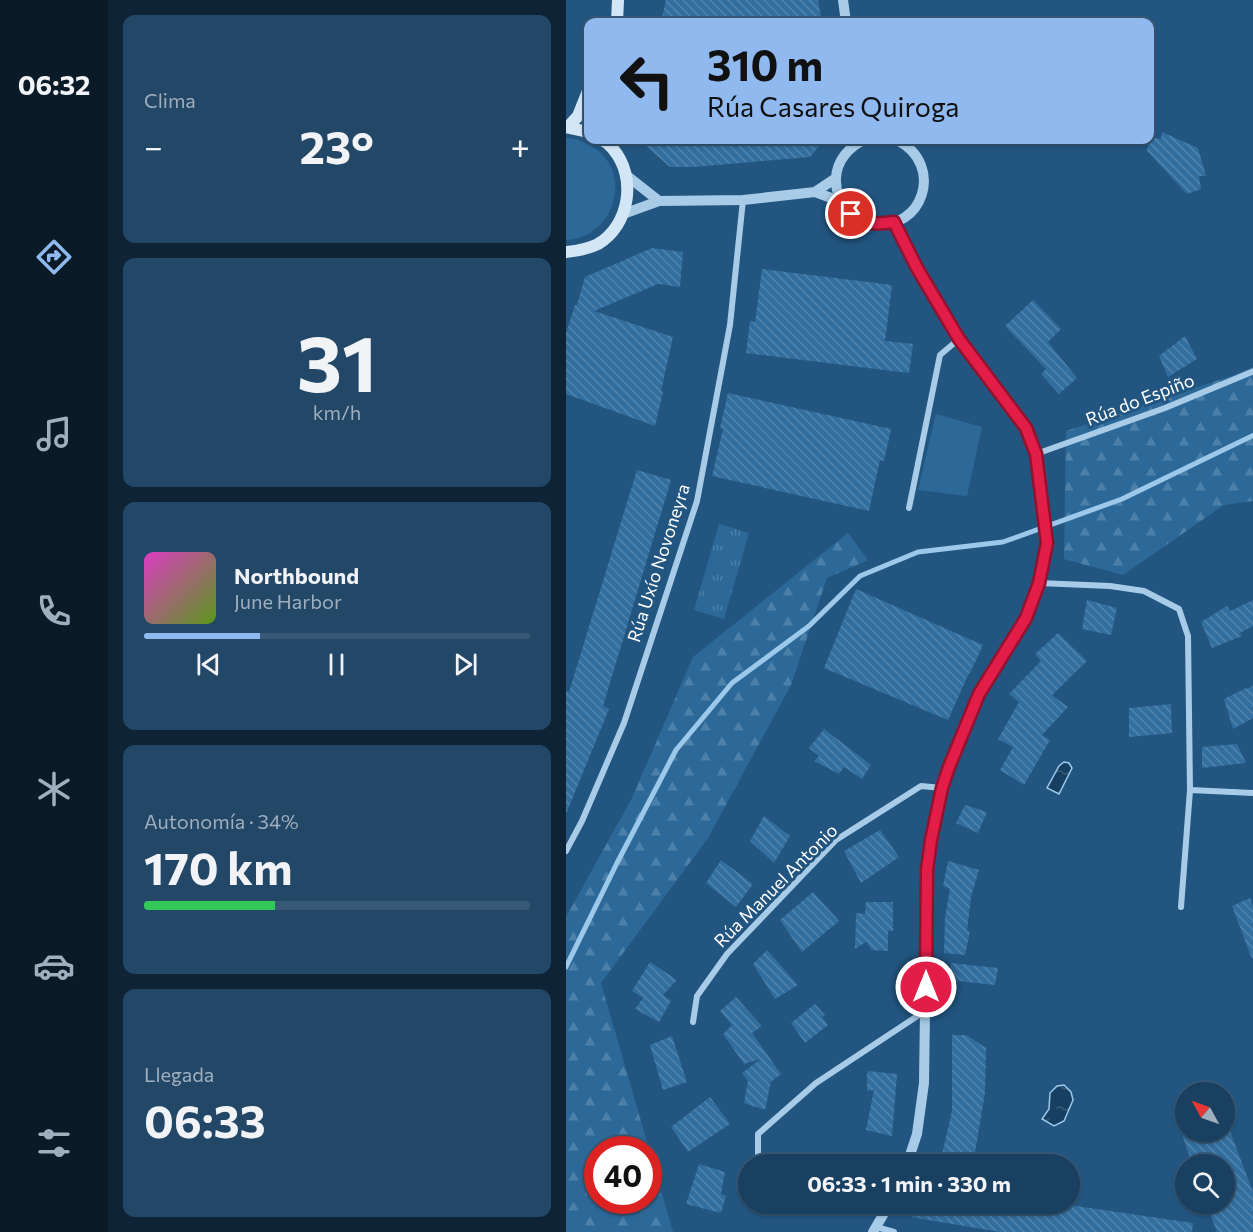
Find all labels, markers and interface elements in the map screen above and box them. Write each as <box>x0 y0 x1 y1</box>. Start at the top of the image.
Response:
text: 310 m <box>707 38 823 90</box>
icon: left <box>608 42 686 120</box>
text: 06:32 <box>18 68 90 101</box>
text: Clima <box>144 88 196 112</box>
text: Rúa Casares Quiroga <box>707 90 959 123</box>
text: 23° <box>300 118 374 173</box>
text: − <box>144 125 163 166</box>
text: + <box>511 125 530 166</box>
pin <box>825 188 876 239</box>
icon: arrive <box>834 197 867 230</box>
icon: directions <box>33 236 75 278</box>
text: 31 <box>297 313 377 408</box>
street label: Rúa do Espiño <box>1082 368 1197 430</box>
text: km/h <box>313 400 361 424</box>
icon: music <box>33 413 75 455</box>
street label: Rúa Uxío Novoneyra <box>622 481 694 645</box>
text: Northbound <box>234 562 359 589</box>
text: June Harbor <box>234 589 342 613</box>
icon: phone <box>33 590 75 632</box>
icon: previous <box>192 648 225 681</box>
icon: pause <box>320 648 353 681</box>
icon: next <box>449 648 482 681</box>
icon: climate <box>33 768 75 810</box>
text: Autonomía · 34% <box>144 809 299 833</box>
street label: Rúa Manuel Antonio <box>709 819 842 952</box>
text: 170 km <box>144 839 292 894</box>
icon: car <box>33 945 75 987</box>
position arrow <box>894 955 958 1019</box>
text: Llegada <box>144 1062 214 1086</box>
north arrow <box>1175 1082 1235 1142</box>
map controls <box>1175 1082 1235 1214</box>
text: 06:33 <box>144 1092 266 1147</box>
icon: filters <box>33 1122 75 1164</box>
speed limit sign: 40 <box>584 1136 662 1214</box>
button: search <box>1175 1154 1235 1214</box>
text: 06:33 · 1 min · 330 m <box>807 1170 1011 1197</box>

